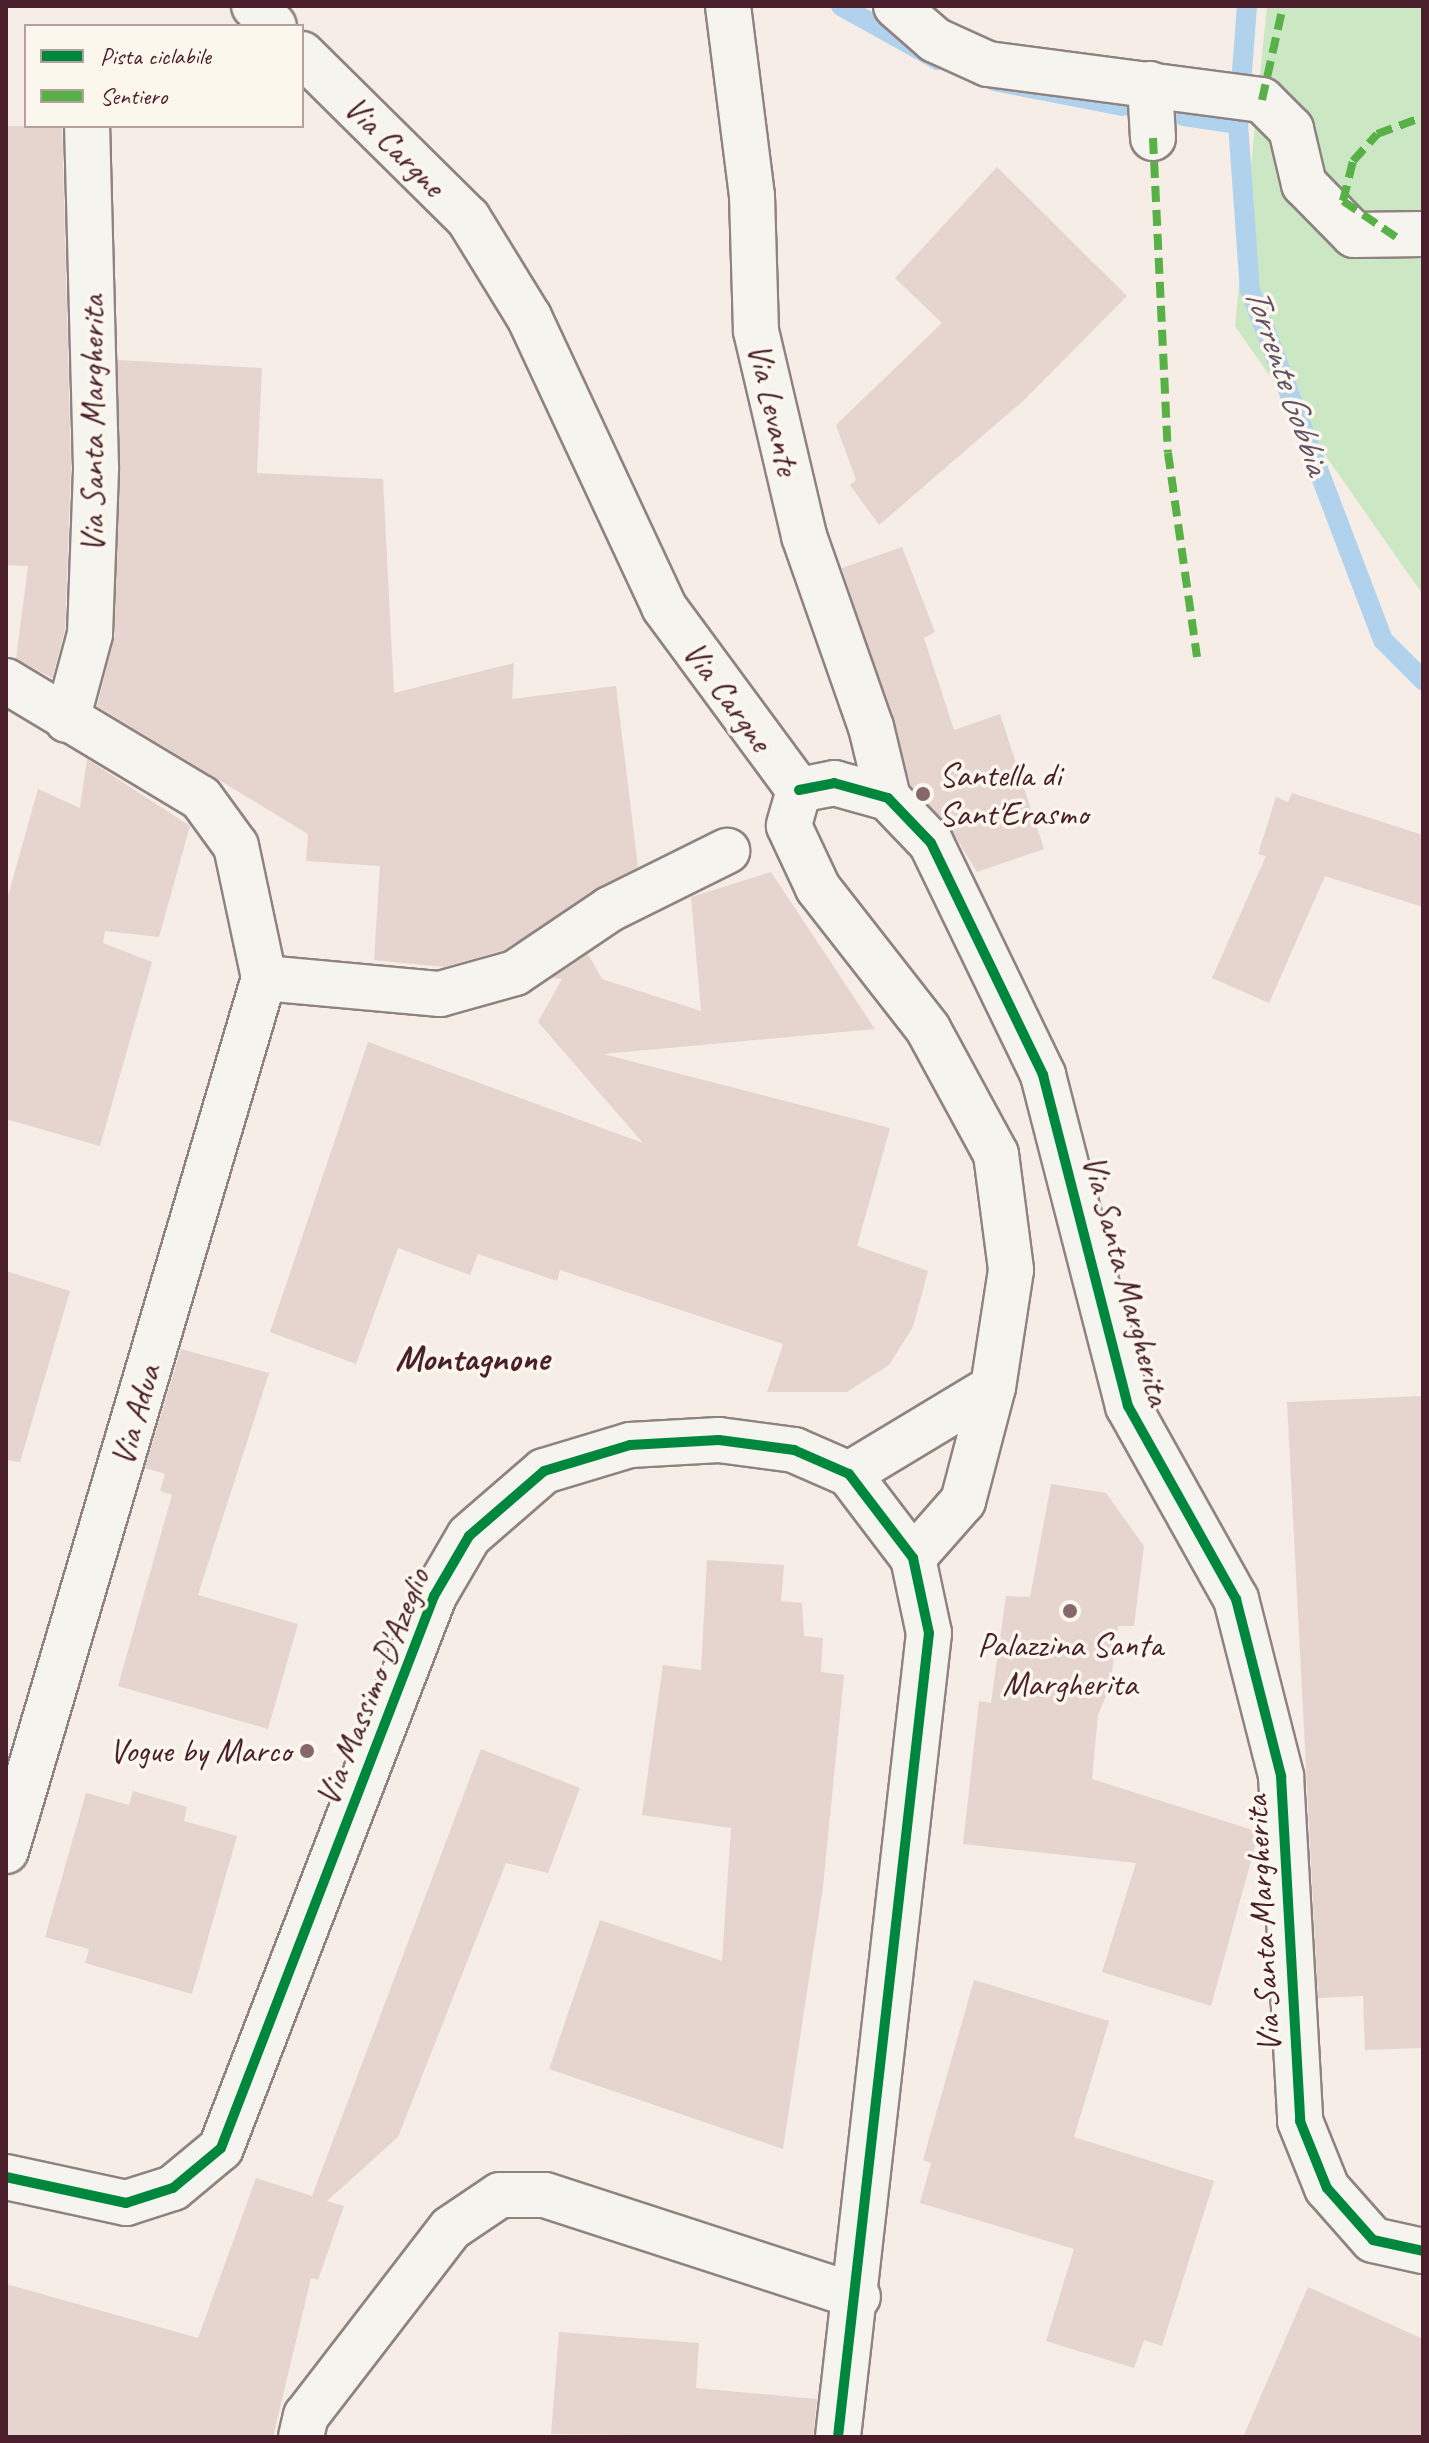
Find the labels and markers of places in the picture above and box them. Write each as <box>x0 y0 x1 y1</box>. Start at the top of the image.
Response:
place label: Santella di Sant'Erasmo <box>939 754 1088 834</box>
marker: Santella di Sant'Erasmo <box>914 785 932 803</box>
marker: Palazzina Santa Margherita <box>1061 1602 1079 1620</box>
place label: Palazzina Santa Margherita <box>977 1624 1163 1704</box>
place label: Vogue by Marco <box>109 1731 291 1771</box>
marker: Vogue by Marco <box>298 1742 316 1760</box>

